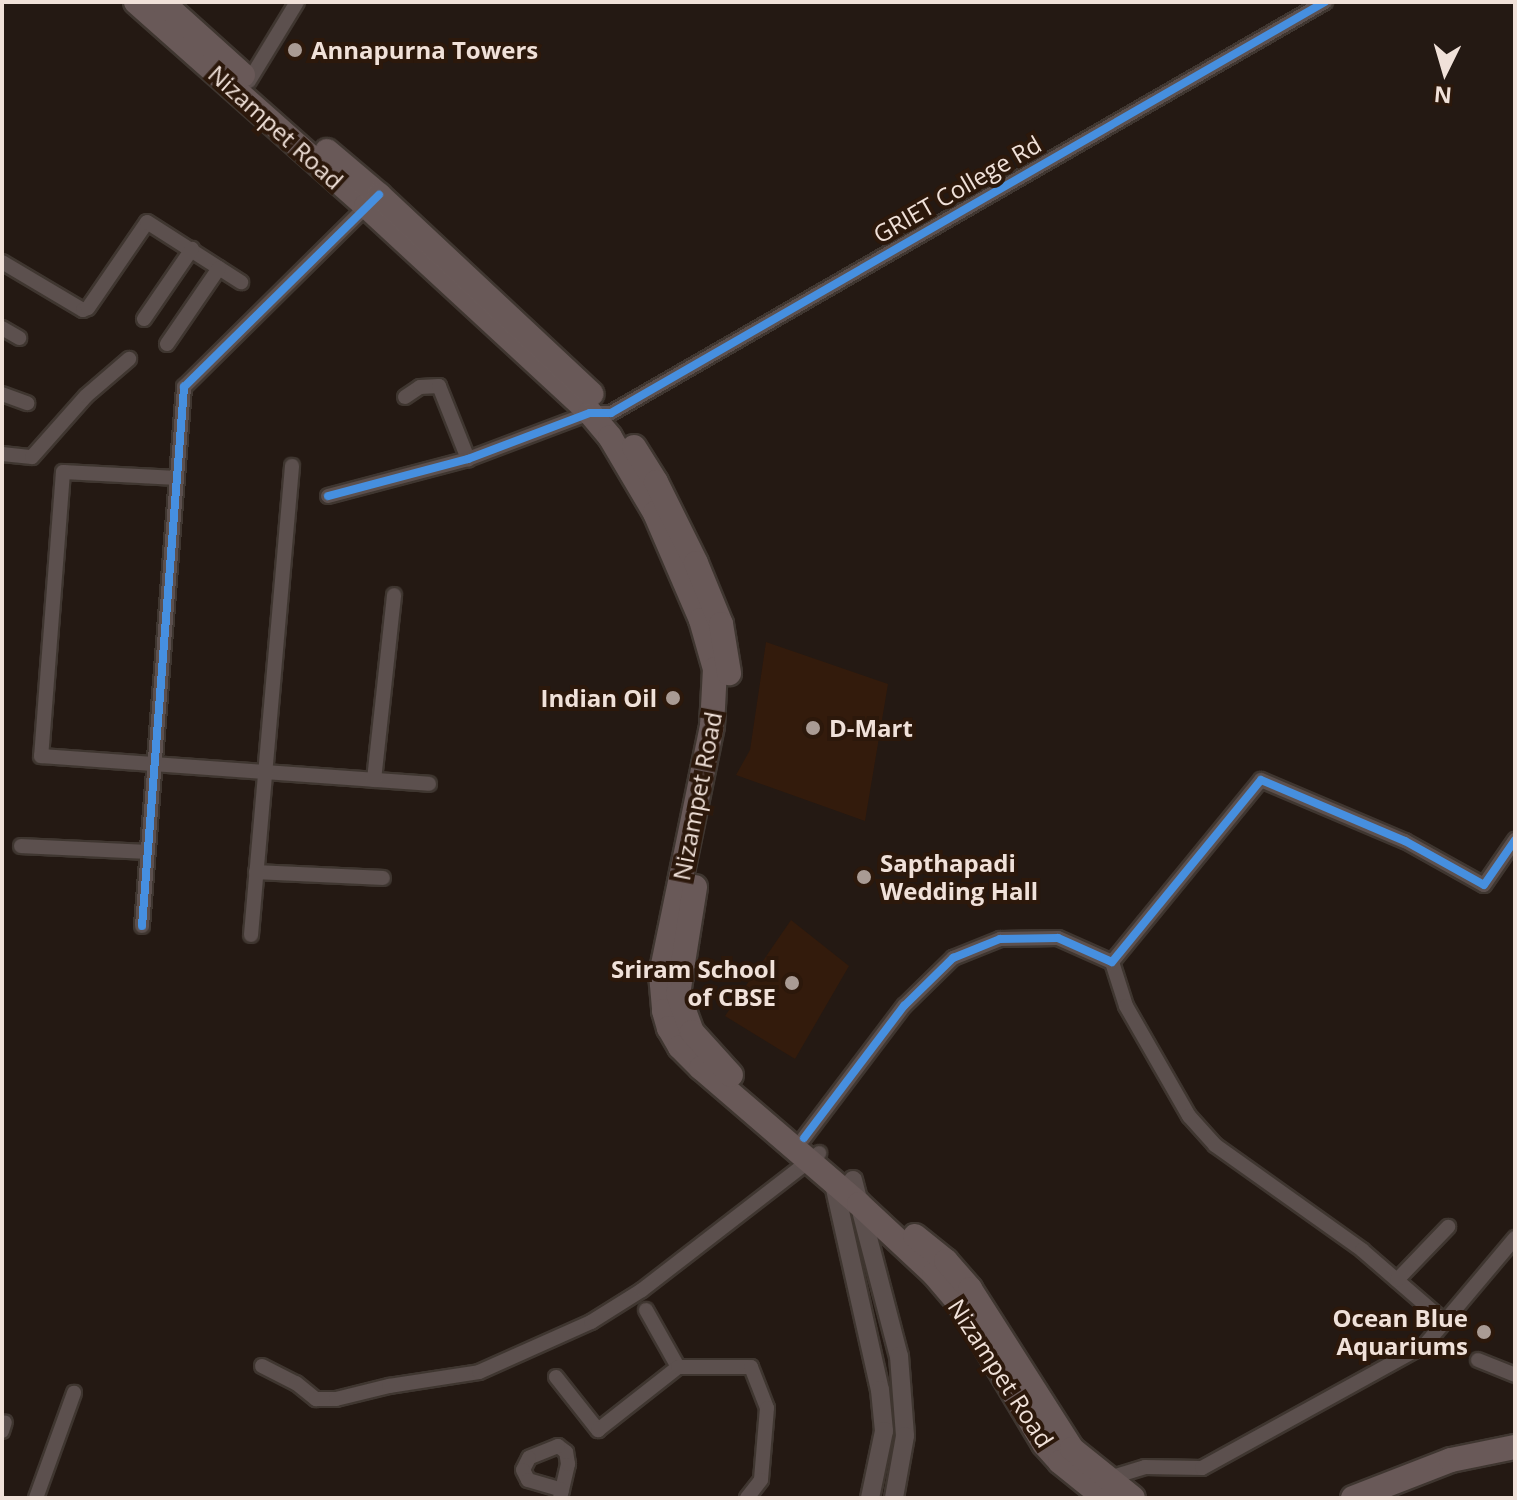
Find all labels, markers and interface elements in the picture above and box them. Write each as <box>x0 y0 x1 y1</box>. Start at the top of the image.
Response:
north arrow <box>1405 32 1485 112</box>
place label: Annapurna Towers <box>311 36 538 64</box>
marker: Annapurna Towers <box>286 41 304 59</box>
street label: Nizampet Road <box>203 59 349 195</box>
text: N <box>1433 80 1453 112</box>
street label: GRIET College Rd <box>868 129 1046 249</box>
place label: Indian Oil <box>541 684 657 712</box>
marker: Indian Oil <box>664 689 682 707</box>
street label: Nizampet Road <box>667 709 727 883</box>
place label: D-Mart <box>829 714 913 742</box>
marker: D-Mart <box>804 719 822 737</box>
place label: Sapthapadi Wedding Hall <box>880 849 1038 905</box>
marker: Sapthapadi Wedding Hall <box>855 868 873 886</box>
place label: Sriram School of CBSE <box>611 955 776 1011</box>
marker: Sriram School of CBSE <box>783 974 801 992</box>
street label: Nizampet Road <box>942 1293 1060 1453</box>
place label: Ocean Blue Aquariums <box>1332 1304 1468 1360</box>
marker: Ocean Blue Aquariums <box>1475 1323 1493 1341</box>

